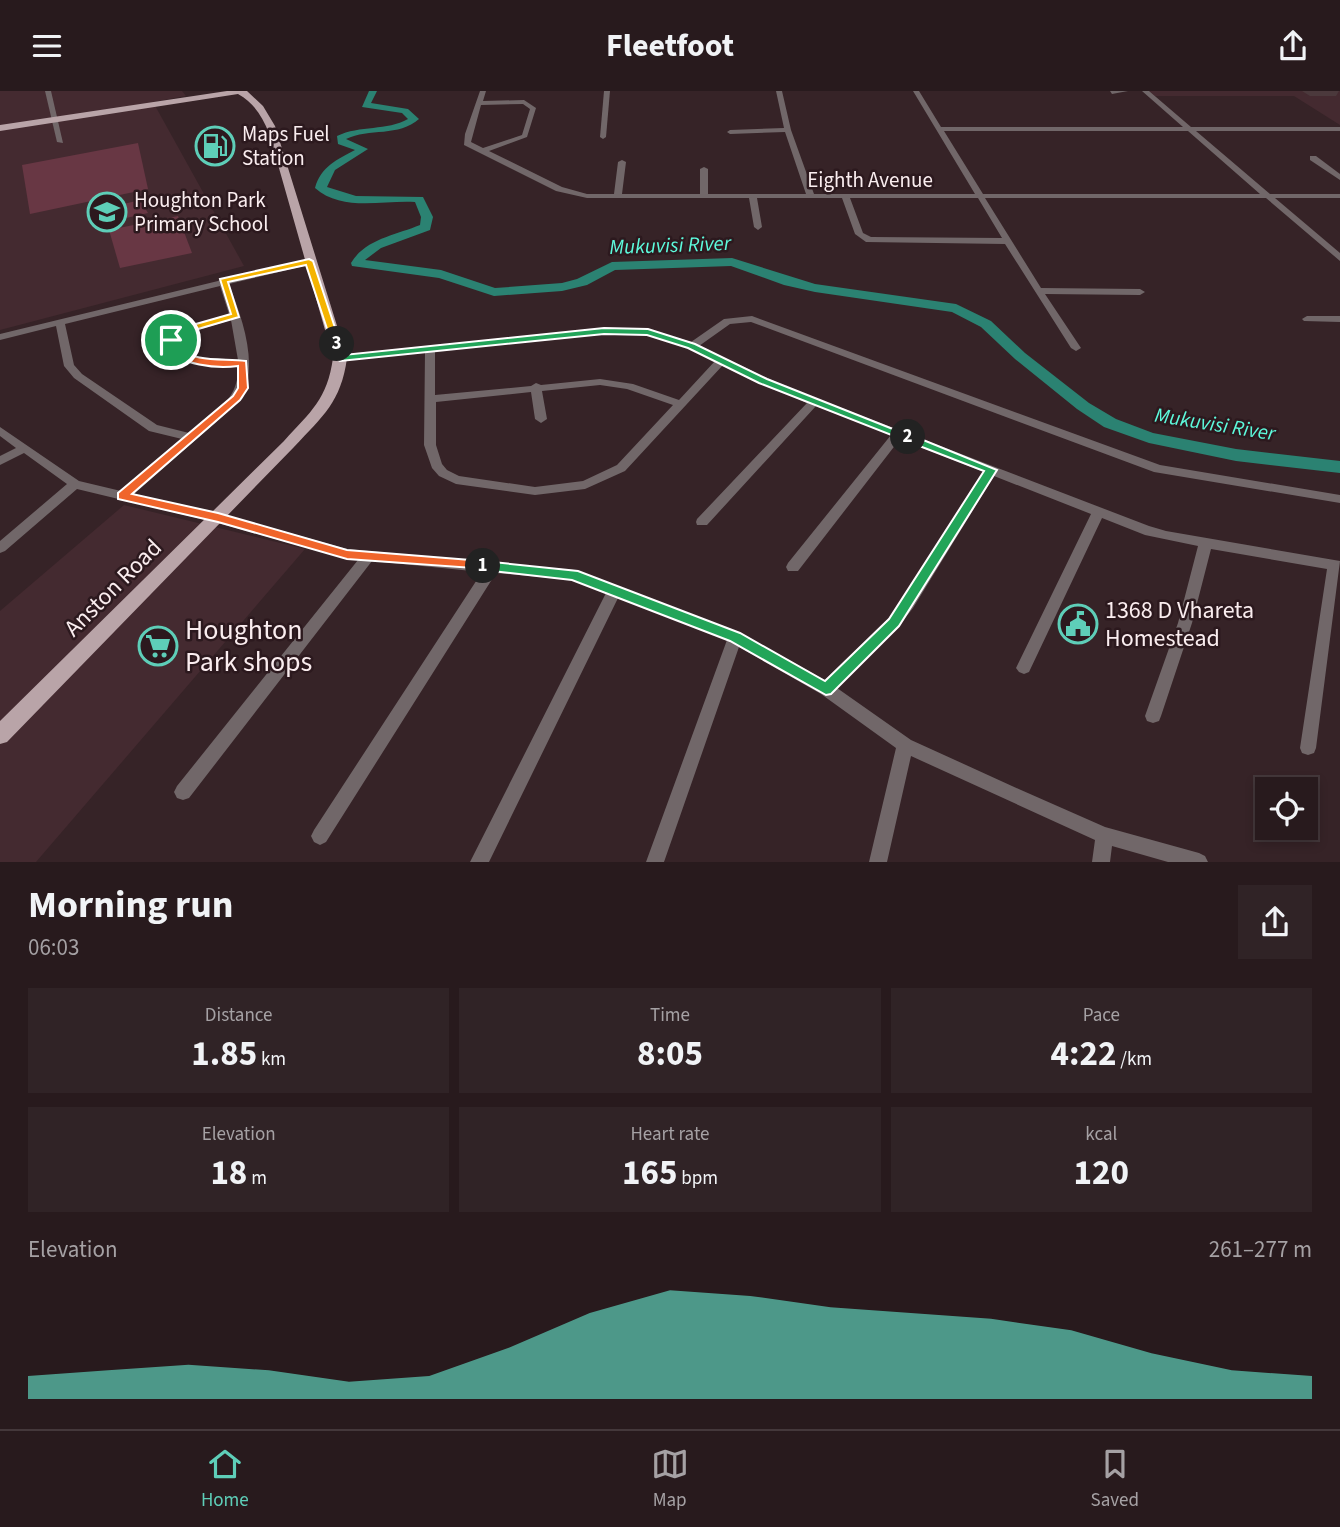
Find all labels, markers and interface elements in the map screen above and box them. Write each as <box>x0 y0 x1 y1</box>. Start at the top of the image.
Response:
text: Fleetfoot <box>606 23 734 69</box>
icon: menu <box>28 27 66 65</box>
icon: share <box>1274 27 1312 65</box>
place label: Maps Fuel Station <box>242 119 330 173</box>
fuel station icon: Maps Fuel Station <box>194 125 236 167</box>
street label: Eighth Avenue <box>807 165 933 195</box>
place label: Houghton Park Primary School <box>134 185 269 239</box>
school or university icon: Houghton Park Primary School <box>86 191 128 233</box>
water label: Mukuvisi River <box>609 228 732 262</box>
pin <box>141 310 201 370</box>
icon: arrive <box>152 321 190 359</box>
pin: 3 <box>320 327 354 361</box>
text: 3 <box>331 330 342 357</box>
water label: Mukuvisi River <box>1153 400 1278 448</box>
pin: 2 <box>890 419 926 455</box>
text: 2 <box>902 423 913 450</box>
street label: Anston Road <box>56 531 170 645</box>
pin: 1 <box>466 549 500 583</box>
text: 1 <box>477 552 488 579</box>
place label: 1368 D Vhareta Homestead <box>1105 593 1254 656</box>
public building icon: 1368 D Vhareta Homestead <box>1057 603 1099 645</box>
place label: Houghton Park shops <box>185 610 312 682</box>
supermarket icon: Houghton Park shops <box>137 625 179 667</box>
map controls <box>1255 777 1318 840</box>
button: locate <box>1255 777 1318 840</box>
text: Morning run <box>28 878 233 932</box>
button: share <box>1238 885 1312 959</box>
text: 06:03 <box>28 931 79 964</box>
text: Distance <box>205 1002 272 1029</box>
text: Time <box>650 1002 690 1029</box>
text: Pace <box>1083 1002 1120 1029</box>
text: 1.85 <box>191 1029 257 1079</box>
text: 8:05 <box>637 1029 703 1079</box>
text: 4:22 <box>1051 1029 1117 1079</box>
text: km <box>257 1046 286 1073</box>
text: /km <box>1117 1046 1152 1073</box>
text: Elevation <box>202 1121 276 1148</box>
text: Heart rate <box>630 1121 709 1148</box>
text: kcal <box>1085 1121 1117 1148</box>
text: 18 <box>210 1148 247 1198</box>
text: 165 <box>622 1148 677 1198</box>
text: 120 <box>1074 1148 1129 1198</box>
text: m <box>247 1165 267 1192</box>
text: bpm <box>677 1165 718 1192</box>
text: Elevation <box>28 1233 118 1266</box>
text: 261–277 m <box>1209 1233 1312 1266</box>
tab: Home <box>201 1445 249 1514</box>
tab: Map <box>651 1445 689 1514</box>
tab: Saved <box>1091 1445 1139 1514</box>

